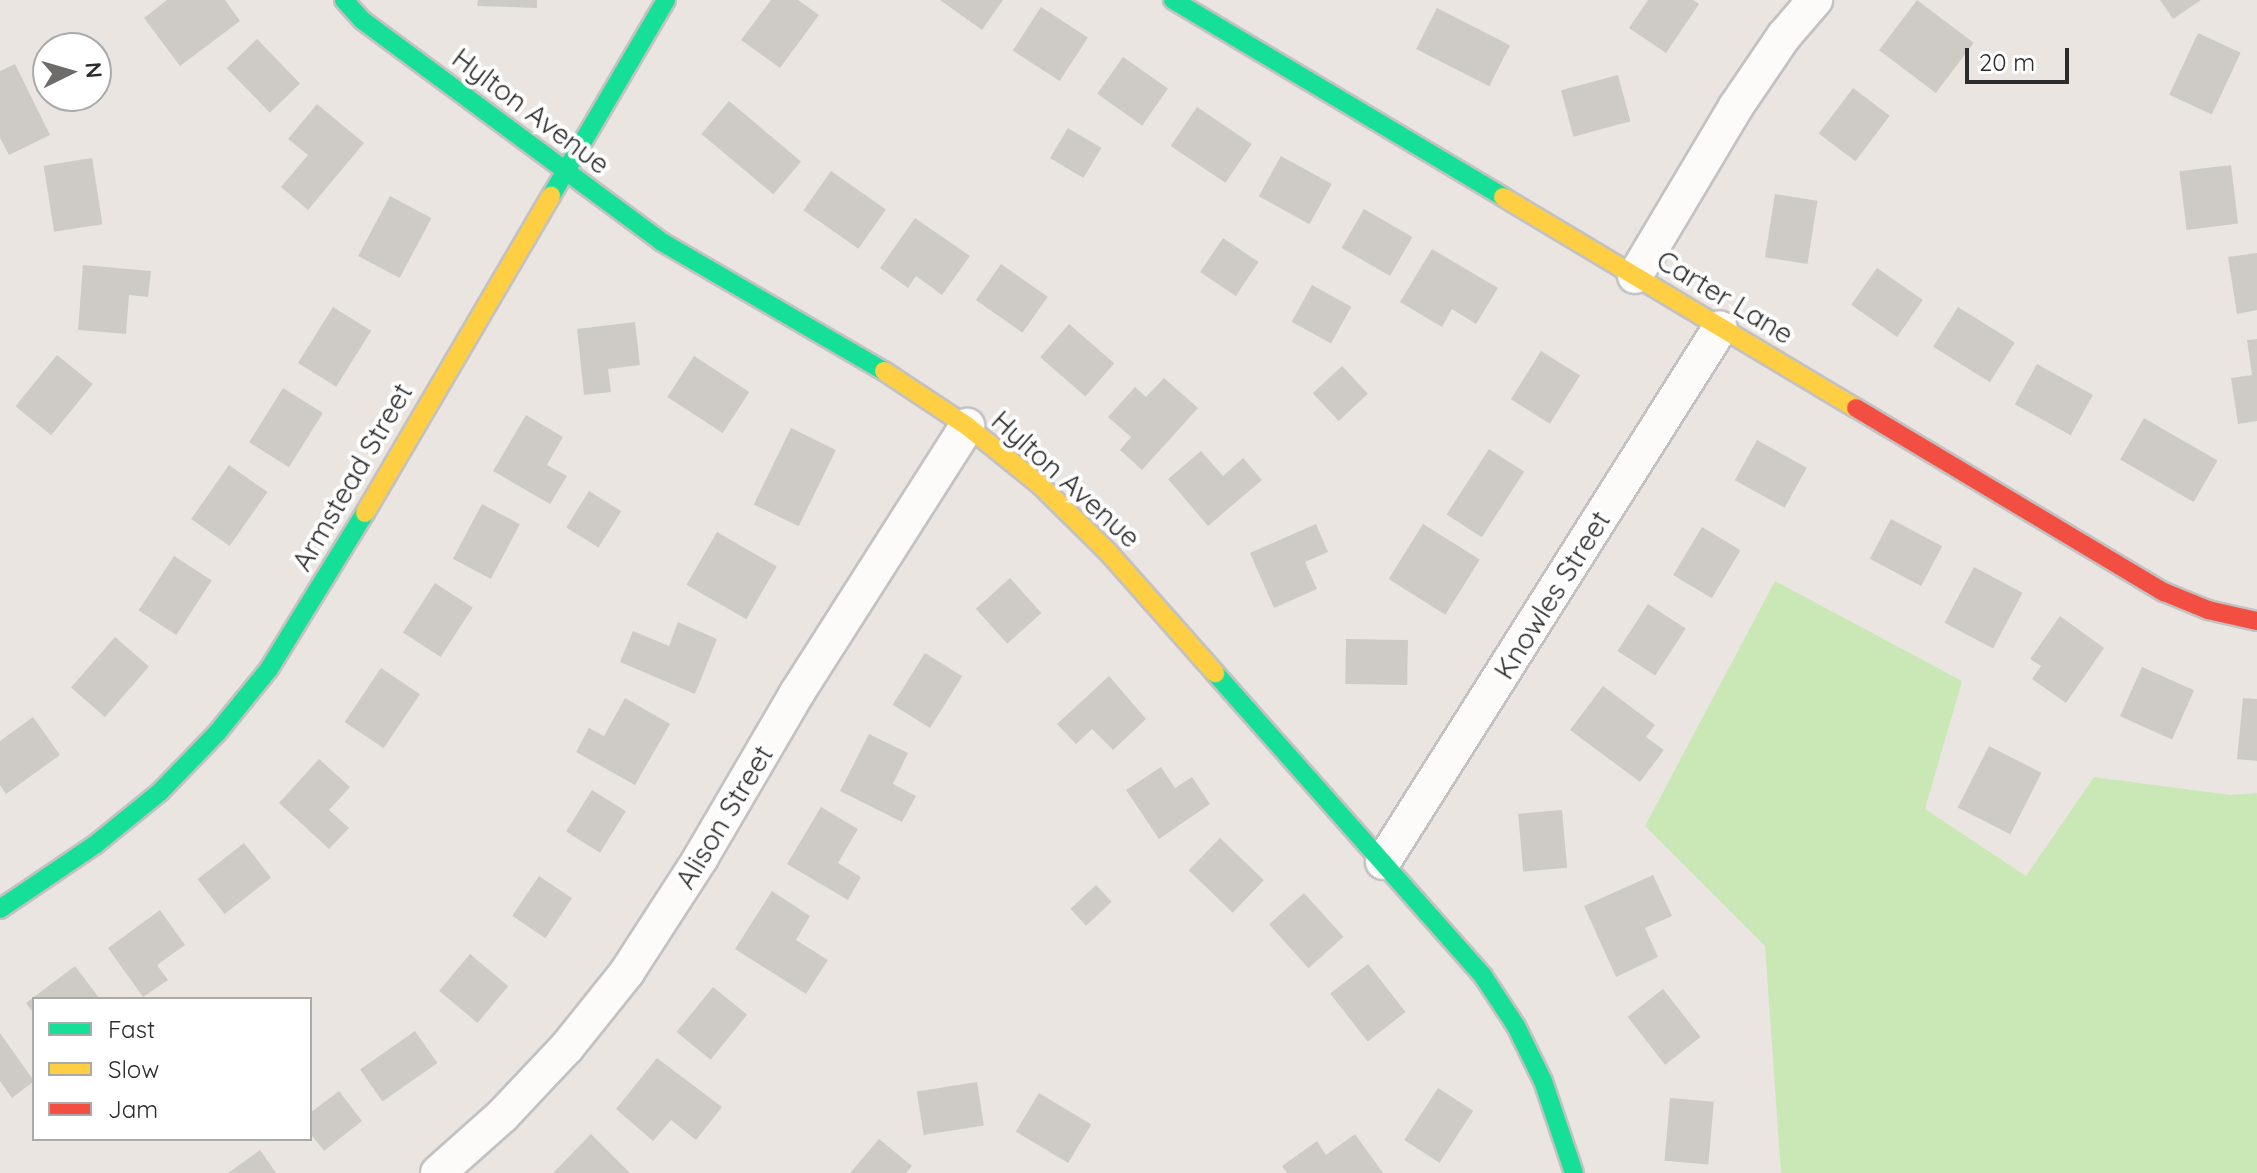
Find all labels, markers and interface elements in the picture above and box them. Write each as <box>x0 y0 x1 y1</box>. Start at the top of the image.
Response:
north arrow <box>32 32 112 112</box>
scale bar <box>1969 32 2073 82</box>
street label: Hylton Avenue <box>446 41 616 181</box>
text: 20 m <box>1979 47 2035 77</box>
text: N <box>79 61 109 79</box>
street label: Carter Lane <box>1651 243 1799 351</box>
street label: Armstead Street <box>285 377 419 577</box>
street label: Hylton Avenue <box>985 404 1147 554</box>
street label: Knowles Street <box>1487 505 1617 685</box>
street label: Alison Street <box>668 739 780 895</box>
legend <box>32 997 312 1141</box>
text: Fast <box>108 1014 155 1044</box>
text: Slow <box>108 1054 159 1084</box>
text: Jam <box>108 1094 158 1124</box>

